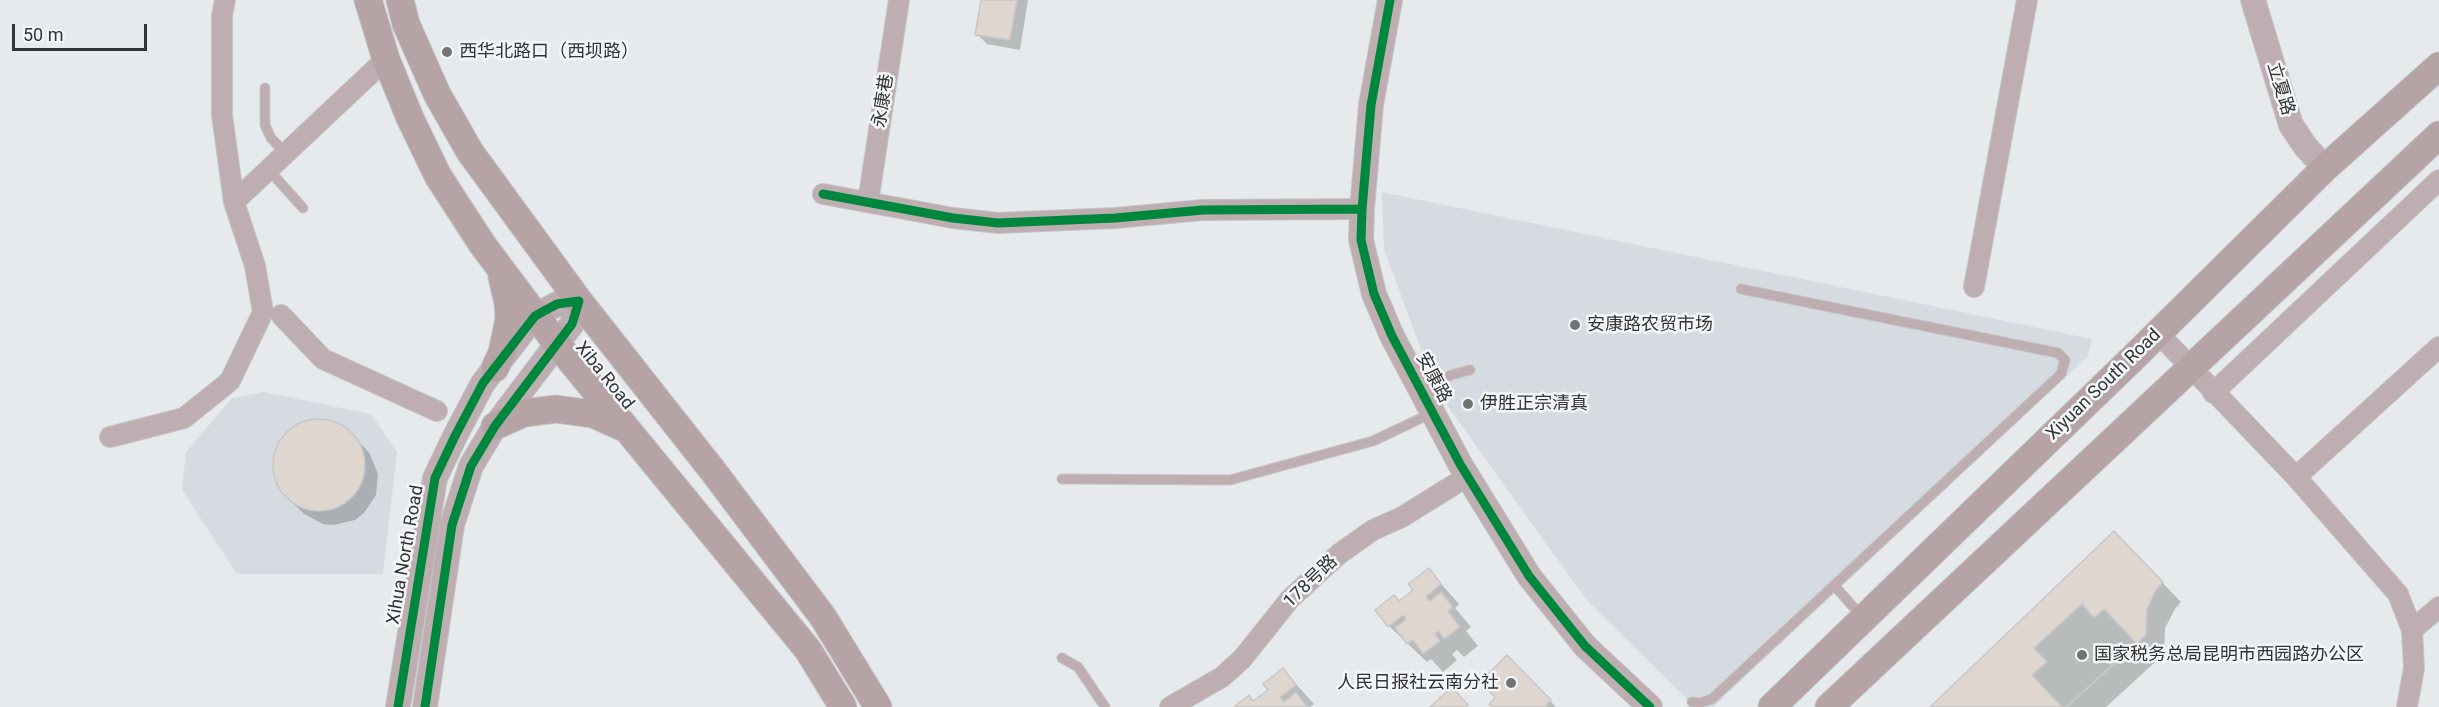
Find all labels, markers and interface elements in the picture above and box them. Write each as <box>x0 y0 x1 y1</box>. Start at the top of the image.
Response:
scale bar <box>15 12 150 50</box>
text: 50 m <box>23 24 63 45</box>
place label: 西华北路口（西坝路） <box>459 41 639 63</box>
marker: 西华北路口（西坝路） <box>440 45 454 59</box>
street label: 立夏路 <box>2262 60 2298 118</box>
street label: 永康巷 <box>869 73 899 129</box>
place label: 安康路农贸市场 <box>1587 314 1713 336</box>
marker: 安康路农贸市场 <box>1568 318 1582 332</box>
street label: Xiyuan South Road <box>2042 325 2166 445</box>
street label: Xiba Road <box>570 338 638 414</box>
street label: 安康路 <box>1411 349 1455 407</box>
place label: 伊胜正宗清真 <box>1480 393 1588 415</box>
marker: 伊胜正宗清真 <box>1461 397 1475 411</box>
street label: Xihua North Road <box>383 484 429 626</box>
street label: 178号路 <box>1280 551 1342 613</box>
place label: 国家税务总局昆明市西园路办公区 <box>2094 644 2364 666</box>
marker: 国家税务总局昆明市西园路办公区 <box>2075 648 2089 662</box>
place label: 人民日报社云南分社 <box>1337 672 1499 694</box>
marker: 人民日报社云南分社 <box>1504 676 1518 690</box>

